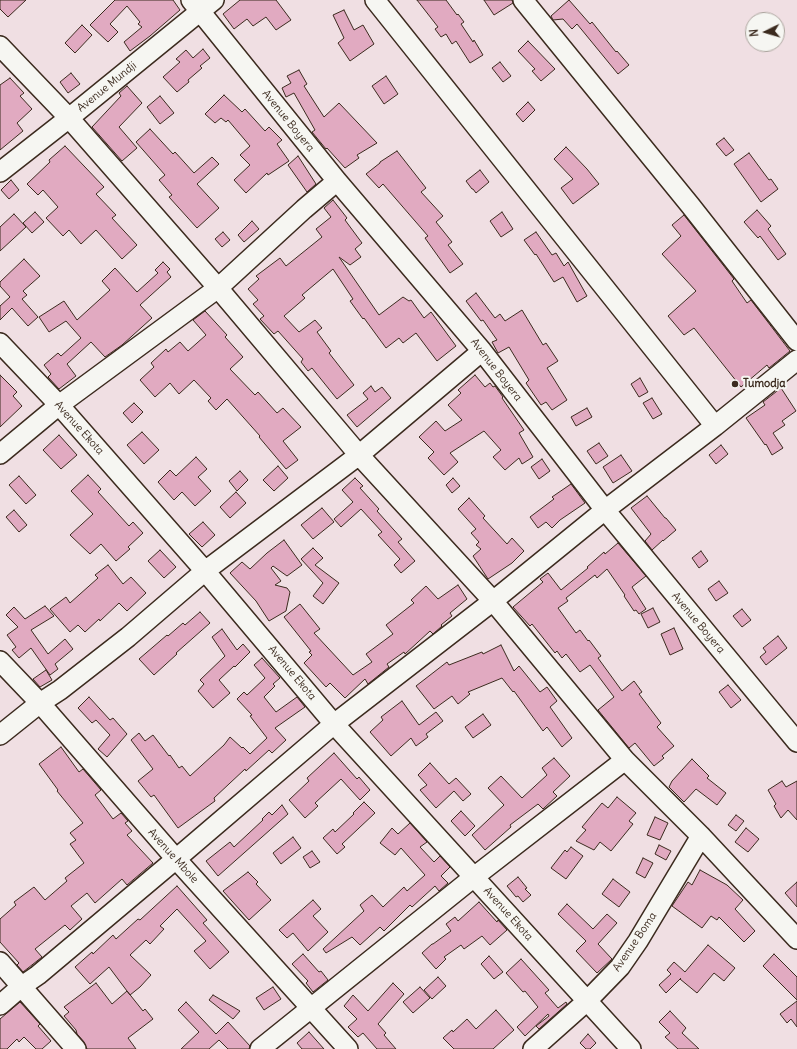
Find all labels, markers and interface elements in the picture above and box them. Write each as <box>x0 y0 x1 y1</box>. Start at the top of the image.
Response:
north arrow <box>745 12 785 52</box>
text: N <box>747 29 761 37</box>
street label: Avenue Mundji <box>75 59 139 115</box>
street label: Avenue Boyera <box>259 87 317 155</box>
street label: Avenue Boyera <box>467 336 525 404</box>
place label: Tumodja <box>743 377 785 391</box>
marker: Tumodja <box>730 379 740 389</box>
street label: Avenue Ekota <box>51 398 107 458</box>
street label: Avenue Boyera <box>669 590 727 656</box>
street label: Avenue Ekota <box>265 643 319 703</box>
street label: Avenue Mbole <box>145 826 201 886</box>
street label: Avenue Ekota <box>480 884 536 944</box>
street label: Avenue Boma <box>610 910 660 974</box>

